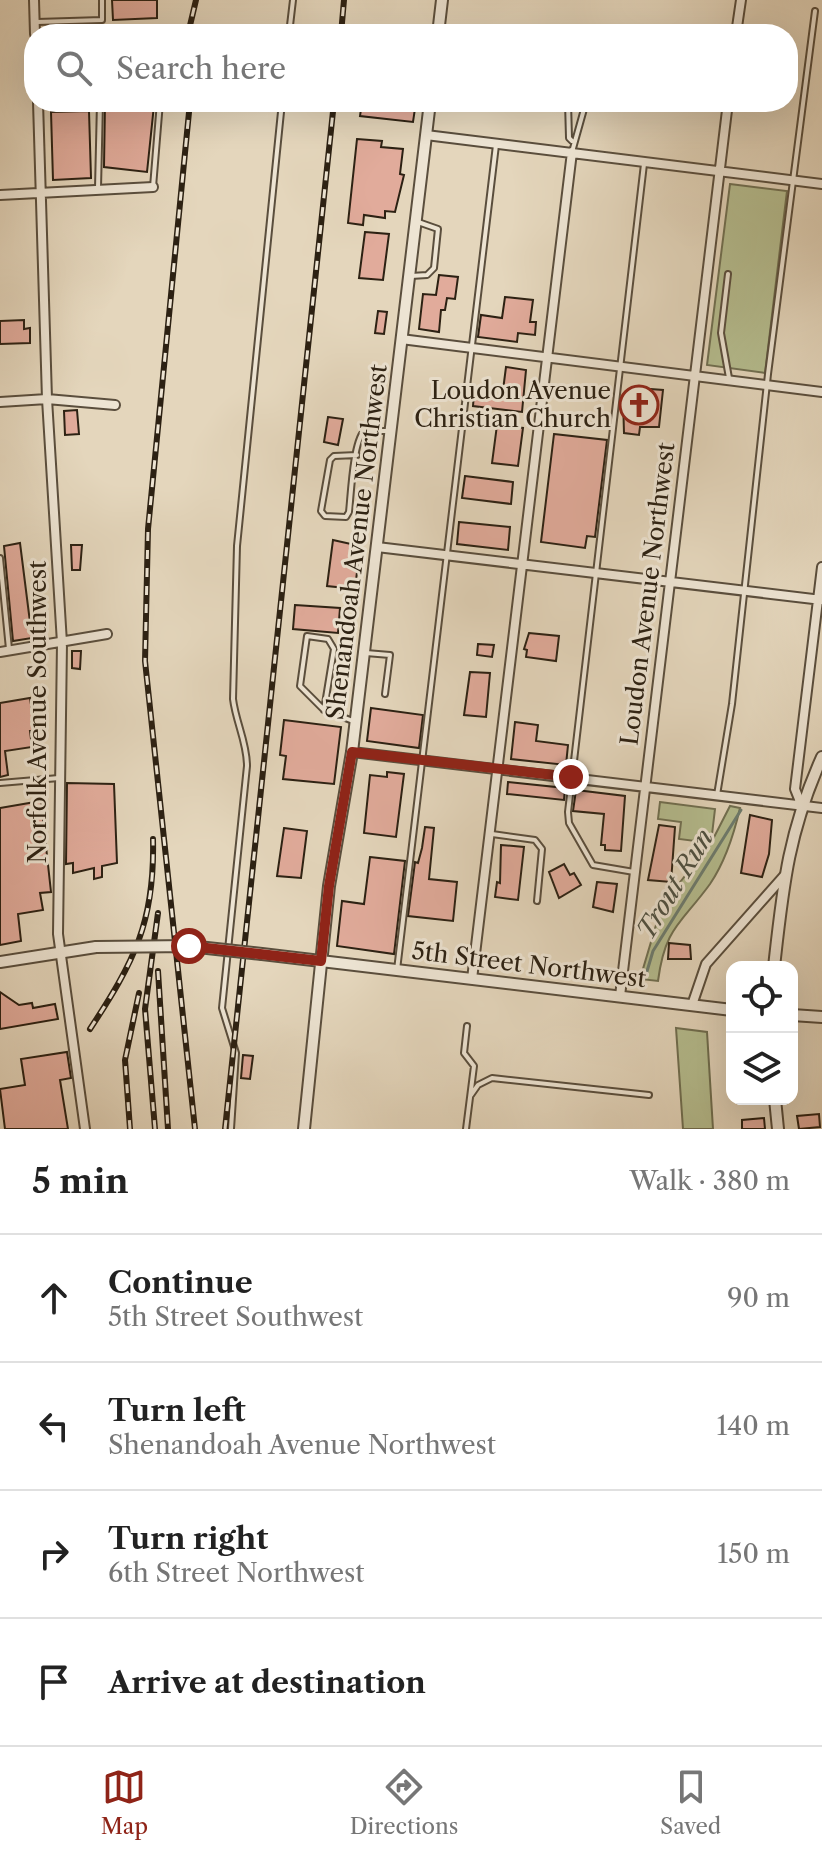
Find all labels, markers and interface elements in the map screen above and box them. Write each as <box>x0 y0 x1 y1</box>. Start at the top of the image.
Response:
search box <box>24 24 798 112</box>
icon: search <box>52 46 96 90</box>
text: Search here <box>116 50 286 87</box>
street label: Shenandoah Avenue Northwest <box>320 362 393 721</box>
place label: Loudon Avenue Christian Church <box>414 376 611 433</box>
church icon: Loudon Avenue Christian Church <box>618 384 660 426</box>
street label: Loudon Avenue Northwest <box>615 440 681 747</box>
street label: Norfolk Avenue Southwest <box>23 560 52 863</box>
route end <box>553 759 589 795</box>
water label: Trout Run <box>630 823 720 945</box>
route start <box>171 928 207 964</box>
street label: 5th Street Northwest <box>410 936 648 993</box>
map controls <box>726 961 798 1105</box>
button: locate <box>726 961 798 1033</box>
button: layers <box>726 1033 798 1105</box>
text: 5 min <box>32 1160 129 1202</box>
text: Walk · 380 m <box>629 1165 790 1197</box>
text: Continue <box>108 1264 253 1301</box>
icon: ahead <box>32 1276 76 1320</box>
text: 90 m <box>727 1282 790 1314</box>
text: 5th Street Southwest <box>108 1301 363 1333</box>
text: Turn left <box>108 1392 245 1429</box>
icon: left <box>32 1404 76 1448</box>
text: 140 m <box>716 1410 790 1442</box>
text: Shenandoah Avenue Northwest <box>108 1429 496 1461</box>
text: Turn right <box>108 1520 268 1557</box>
icon: right <box>32 1532 76 1576</box>
text: 150 m <box>717 1538 790 1570</box>
text: 6th Street Northwest <box>108 1557 364 1589</box>
icon: arrive <box>32 1660 76 1704</box>
text: Arrive at destination <box>108 1664 426 1701</box>
tab: Map <box>101 1765 148 1840</box>
tab: Directions <box>350 1765 458 1840</box>
tab: Saved <box>660 1765 721 1840</box>

